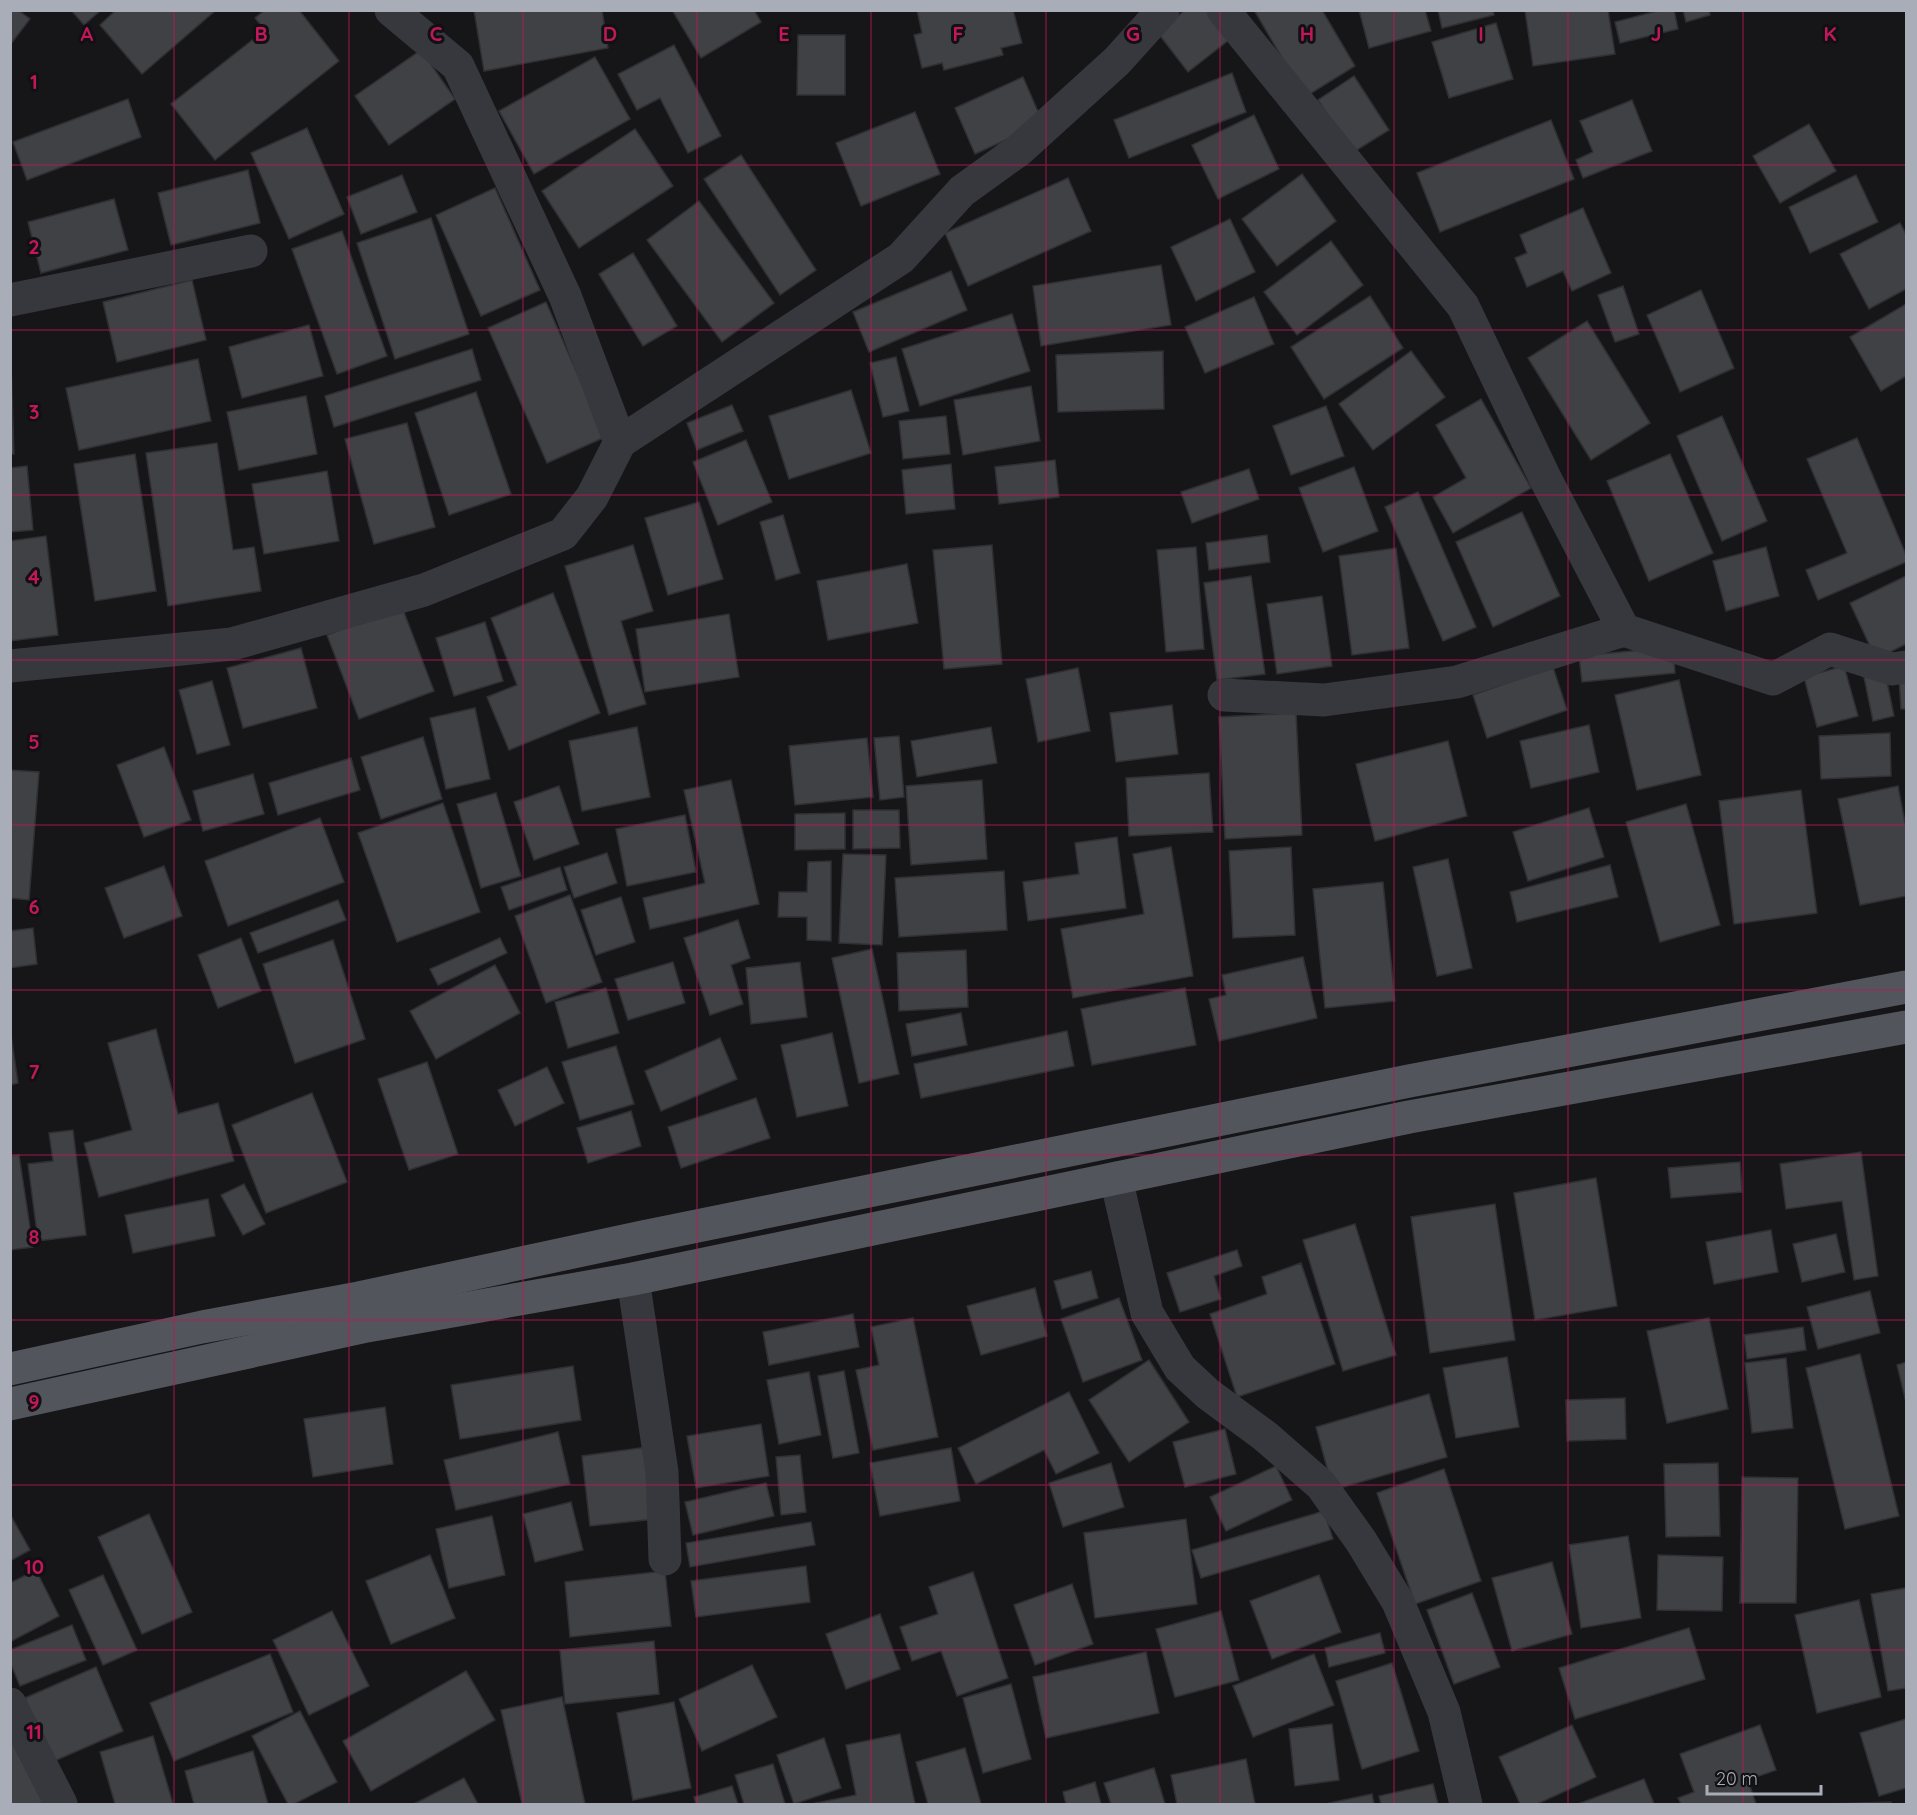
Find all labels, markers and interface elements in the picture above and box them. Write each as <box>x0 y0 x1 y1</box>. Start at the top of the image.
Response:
text: A <box>81 21 94 46</box>
text: B <box>254 21 268 46</box>
text: C <box>430 21 443 46</box>
text: D <box>603 21 617 46</box>
text: E <box>778 21 790 46</box>
text: F <box>952 21 964 46</box>
text: G <box>1126 21 1140 46</box>
text: H <box>1300 21 1314 46</box>
text: I <box>1478 21 1484 46</box>
text: J <box>1650 21 1662 46</box>
text: K <box>1823 21 1837 46</box>
text: 1 <box>30 69 38 94</box>
text: 2 <box>28 234 40 259</box>
text: 3 <box>29 399 39 424</box>
text: 4 <box>28 564 40 589</box>
text: 5 <box>28 729 40 754</box>
text: 6 <box>28 894 40 919</box>
text: 7 <box>29 1059 40 1084</box>
text: 8 <box>29 1224 40 1249</box>
text: 9 <box>28 1389 40 1414</box>
text: 10 <box>24 1554 44 1579</box>
text: 11 <box>26 1719 42 1744</box>
scale bar <box>1707 1758 1821 1796</box>
text: 20 m <box>1716 1767 1758 1790</box>

